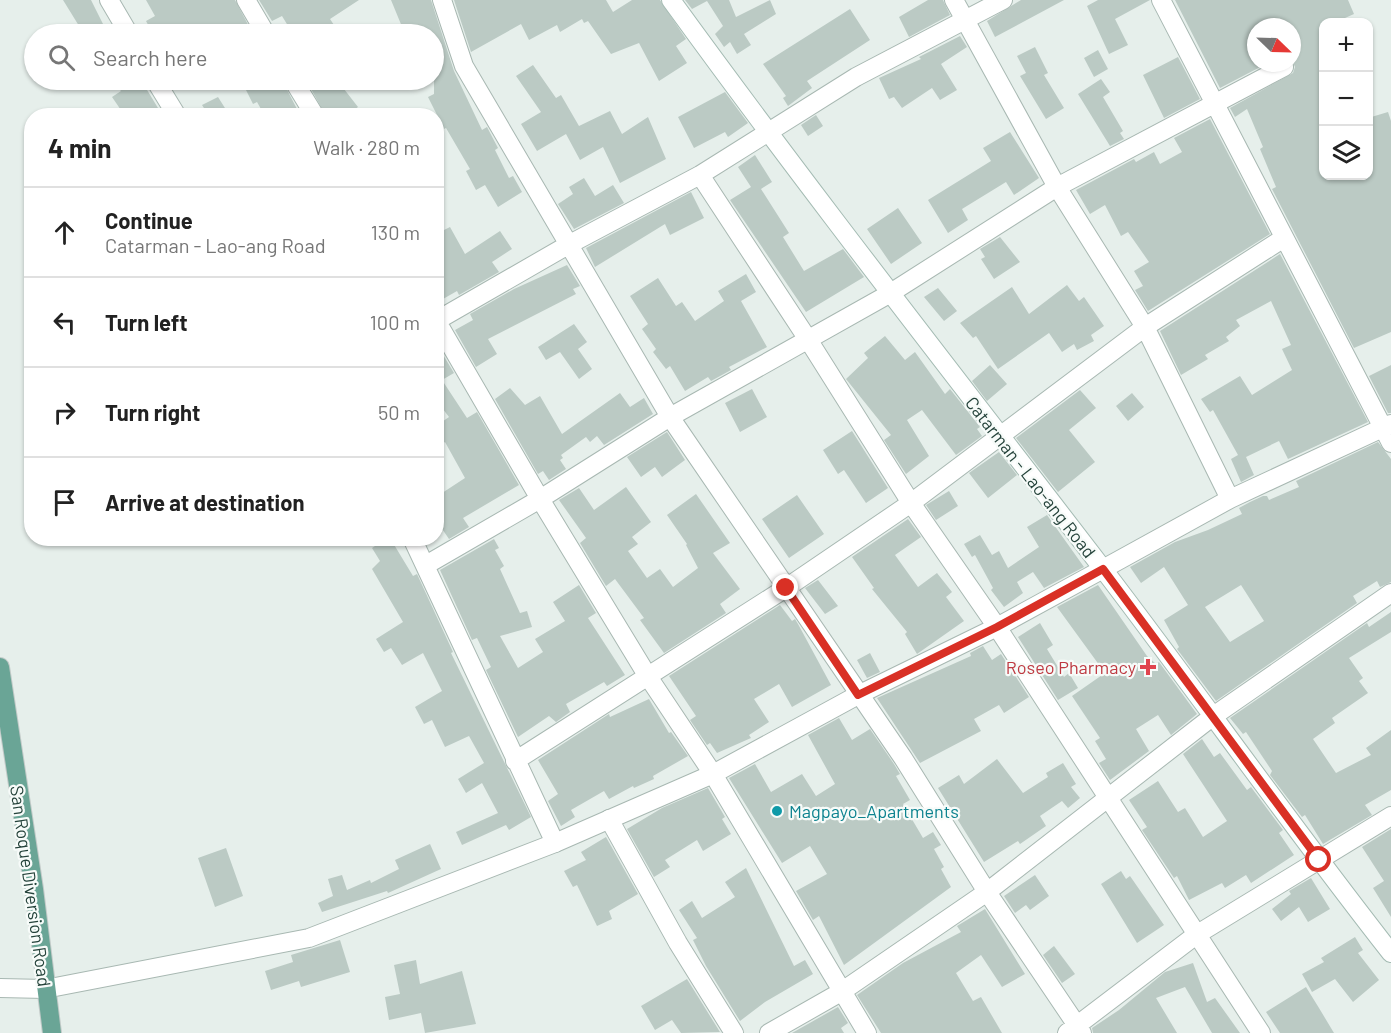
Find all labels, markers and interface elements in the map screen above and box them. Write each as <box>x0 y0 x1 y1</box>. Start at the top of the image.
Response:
north arrow <box>1247 18 1301 72</box>
map controls <box>1319 18 1373 180</box>
button: + <box>1319 18 1373 72</box>
search box <box>24 24 444 90</box>
icon: search <box>45 41 78 74</box>
text: Search here <box>93 44 207 70</box>
button: − <box>1319 72 1373 126</box>
button: layers <box>1319 126 1373 180</box>
text: 4 min <box>48 132 112 163</box>
text: Walk · 280 m <box>313 135 420 159</box>
text: Continue <box>105 207 193 233</box>
icon: ahead <box>48 216 81 249</box>
text: 130 m <box>371 220 420 244</box>
text: Catarman - Lao-ang Road <box>105 233 326 257</box>
icon: left <box>48 306 81 339</box>
text: Turn left <box>105 309 188 335</box>
text: 100 m <box>370 310 420 334</box>
street label: Catarman - Lao-ang Road <box>961 392 1101 562</box>
icon: right <box>48 396 81 429</box>
text: Turn right <box>105 399 200 425</box>
text: 50 m <box>378 400 420 424</box>
icon: arrive <box>48 486 81 519</box>
text: Arrive at destination <box>105 489 304 515</box>
route end <box>772 574 798 600</box>
place label: Roseo Pharmacy <box>1006 656 1136 678</box>
marker: Roseo Pharmacy <box>1141 660 1155 674</box>
street label: San Roque Diversion Road <box>6 784 56 988</box>
place label: Magpayo_Apartments <box>789 800 959 822</box>
marker: Magpayo_Apartments <box>770 804 784 818</box>
route start <box>1305 846 1331 872</box>

